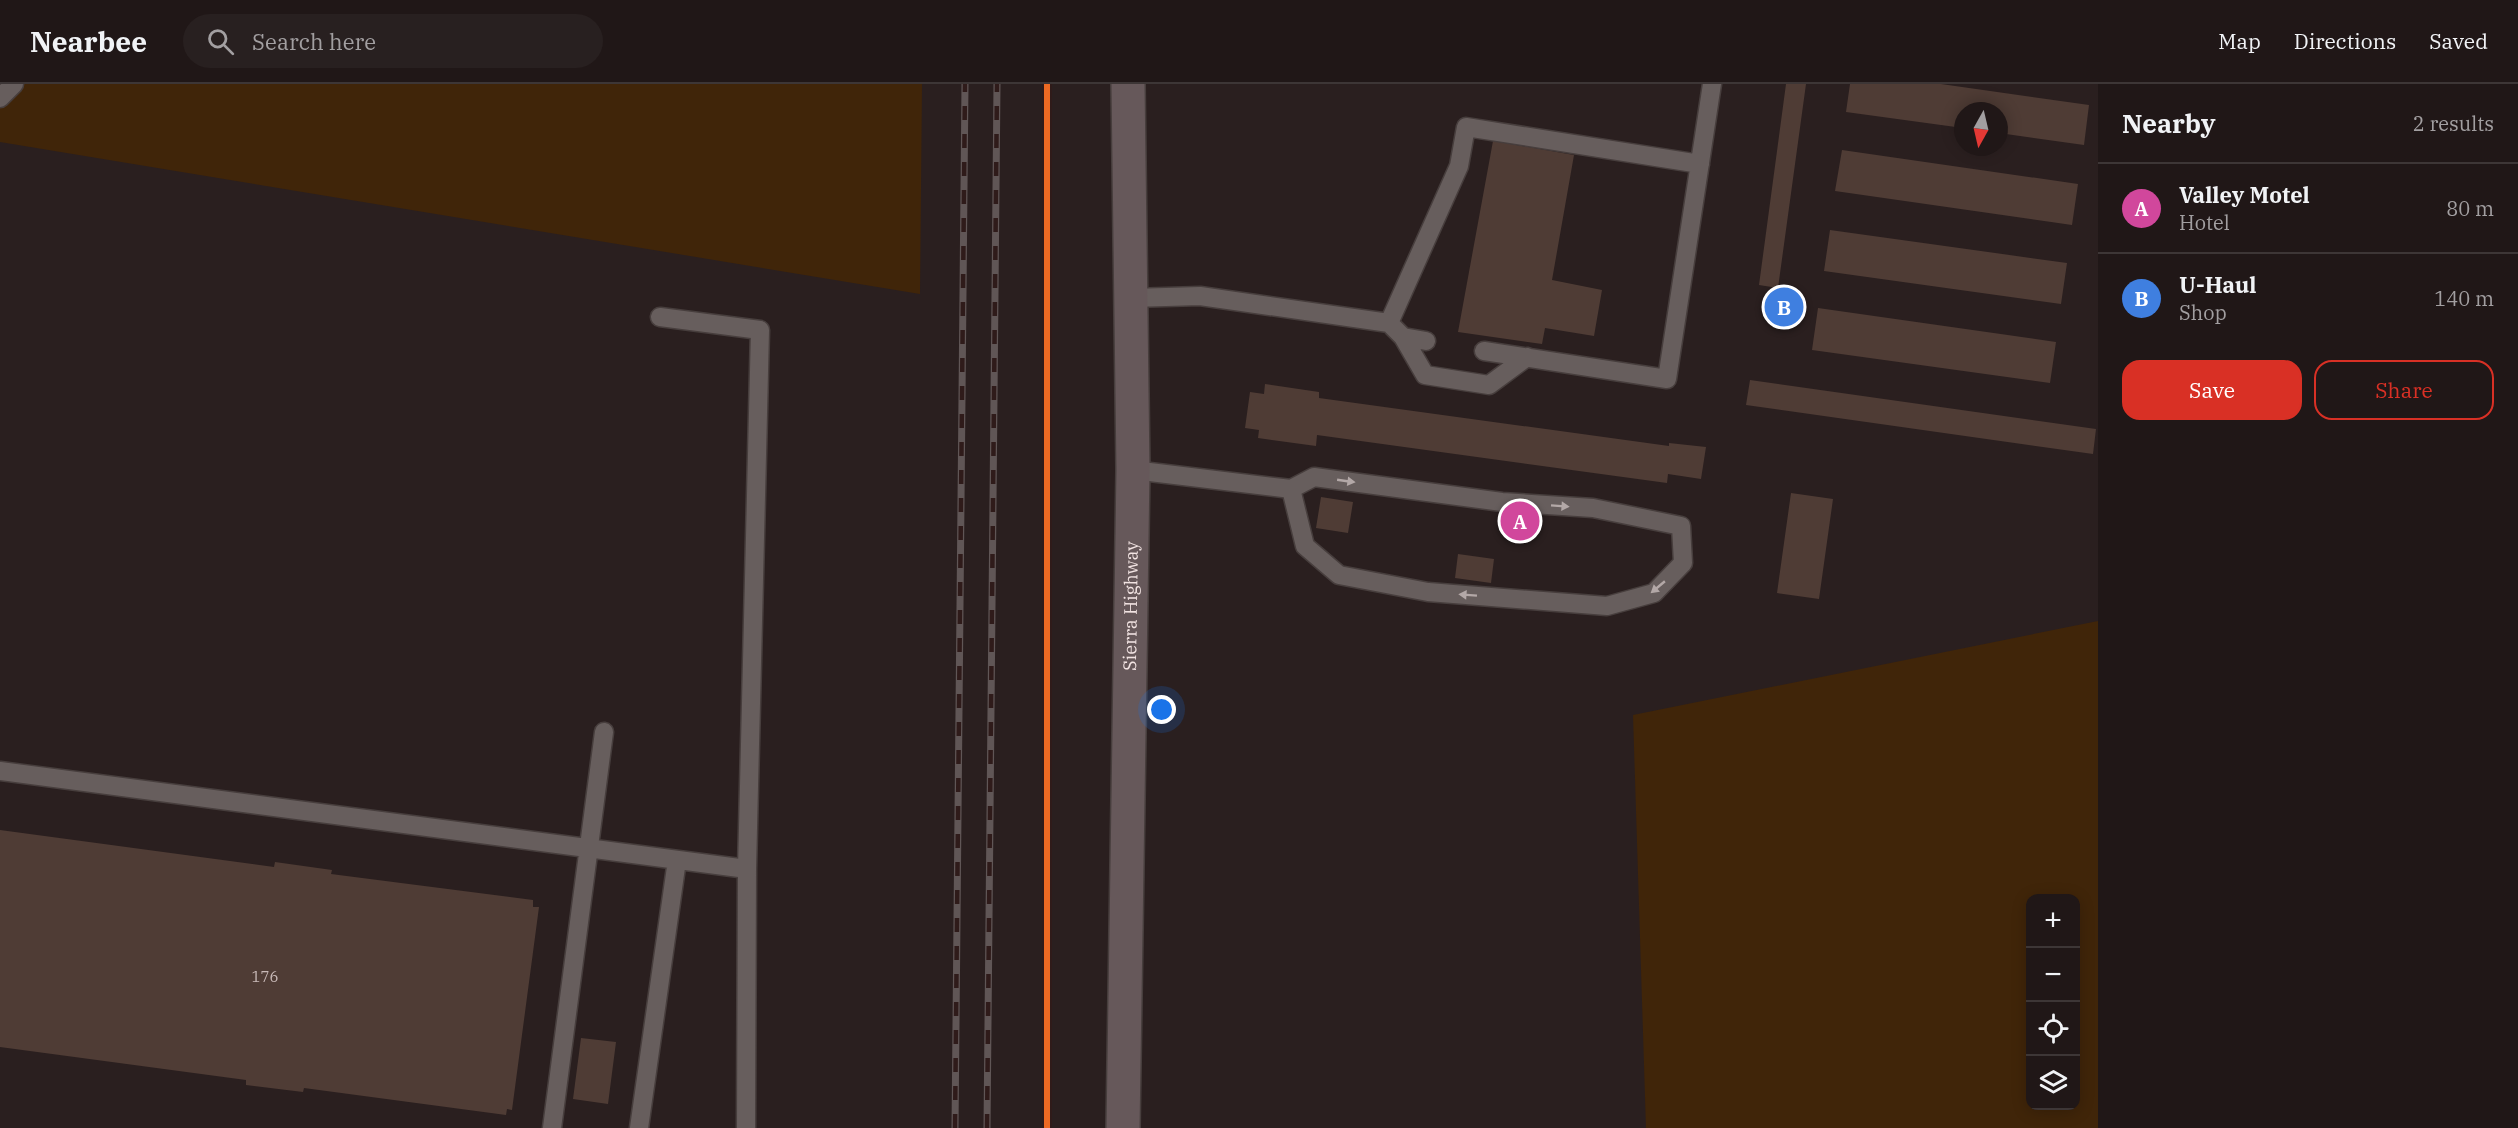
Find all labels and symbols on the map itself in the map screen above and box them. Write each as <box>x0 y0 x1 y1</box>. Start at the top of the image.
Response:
north arrow <box>1954 102 2008 156</box>
pin: B <box>1764 284 1804 330</box>
one-way arrow <box>1337 477 1356 486</box>
pin: A <box>1500 498 1540 544</box>
one-way arrow <box>1551 501 1570 511</box>
street label: Sierra Highway <box>1118 541 1143 671</box>
one-way arrow <box>1650 581 1666 594</box>
one-way arrow <box>1458 590 1477 600</box>
your location <box>1147 695 1176 724</box>
house number: 176 <box>251 967 279 986</box>

